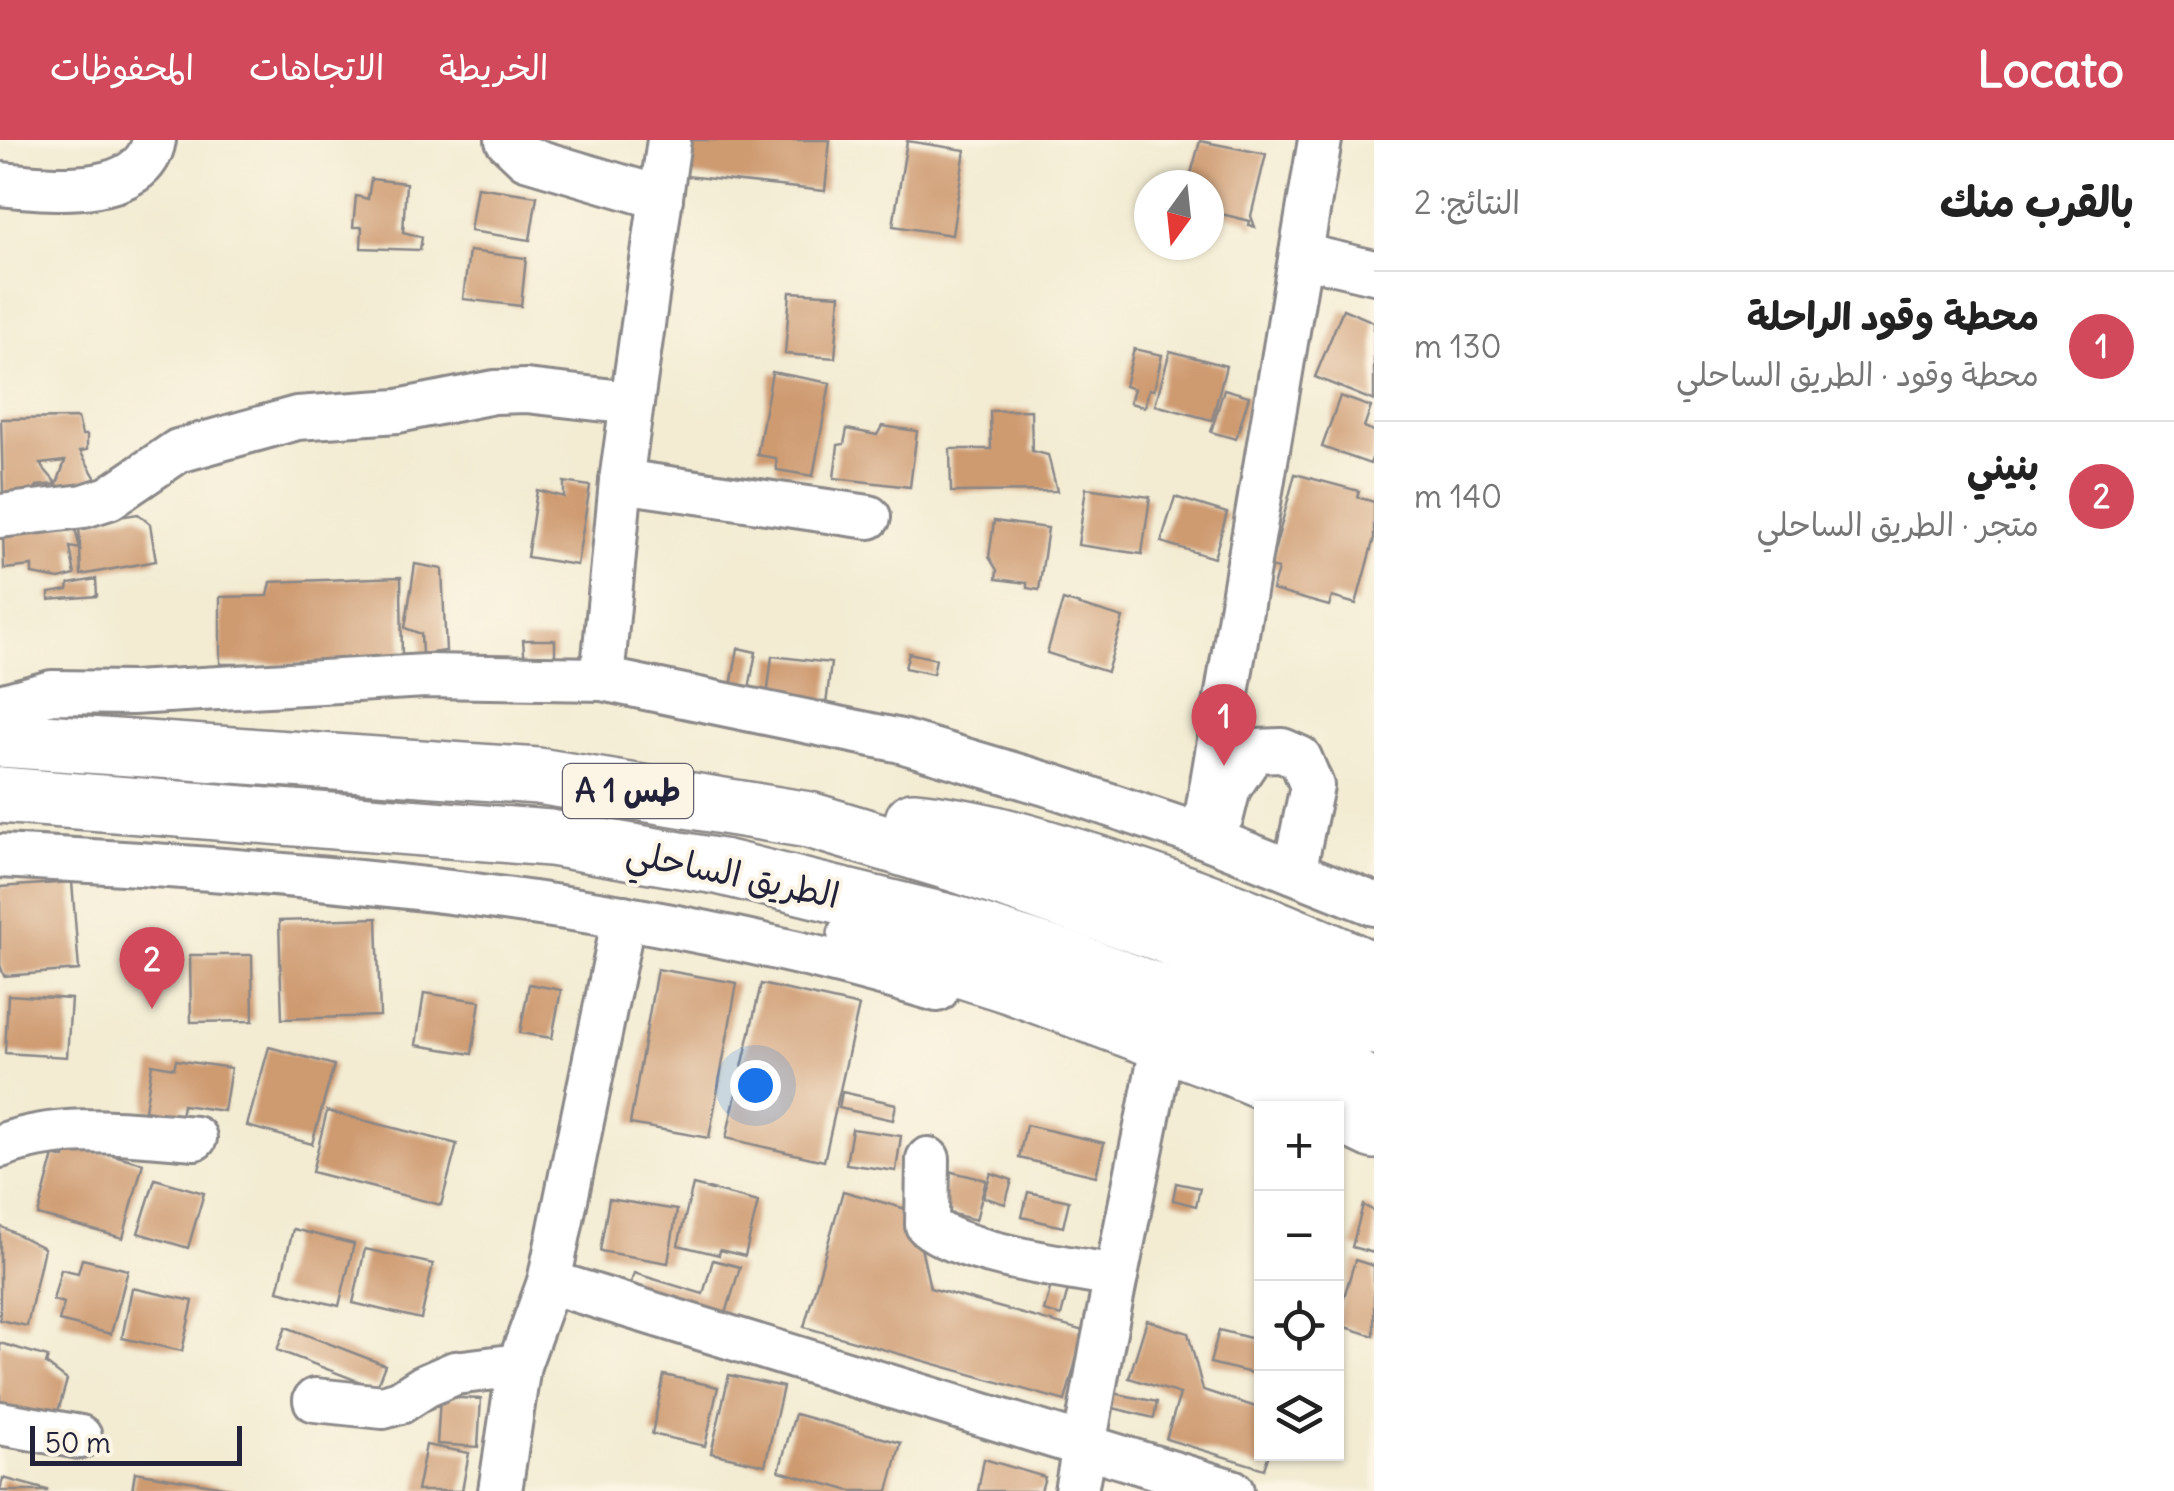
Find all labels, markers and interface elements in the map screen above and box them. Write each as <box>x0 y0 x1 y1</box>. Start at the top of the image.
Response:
text: Locato <box>1977 40 2124 100</box>
text: المحفوظات <box>50 45 194 89</box>
text: الاتجاهات <box>249 45 384 89</box>
text: الخريطة <box>439 45 548 89</box>
north arrow <box>1134 170 1224 260</box>
text: بالقرب منك <box>1940 176 2134 228</box>
text: النتائج: 2 <box>1414 182 1520 223</box>
text: محطة وقود الراحلة <box>1747 293 2039 340</box>
text: 130 m <box>1414 326 1502 367</box>
text: 1 <box>2095 326 2108 367</box>
text: محطة وقود · الطريق الساحلي <box>1676 354 2039 395</box>
text: بنيني <box>1967 443 2039 490</box>
text: 140 m <box>1414 476 1502 517</box>
text: 2 <box>2093 476 2110 517</box>
text: متجر · الطريق الساحلي <box>1757 504 2039 545</box>
pin: 1 <box>1192 684 1256 766</box>
road number: A 1 طس <box>563 764 693 818</box>
street label: الطريق الساحلي <box>621 829 843 927</box>
pin: 2 <box>120 926 184 1009</box>
your location <box>730 1060 781 1111</box>
map controls <box>1254 1101 1344 1461</box>
button: + <box>1254 1101 1344 1191</box>
button: − <box>1254 1191 1344 1281</box>
button: locate <box>1254 1281 1344 1371</box>
button: layers <box>1254 1371 1344 1461</box>
scale bar <box>30 1421 242 1466</box>
text: 50 m <box>45 1425 111 1461</box>

